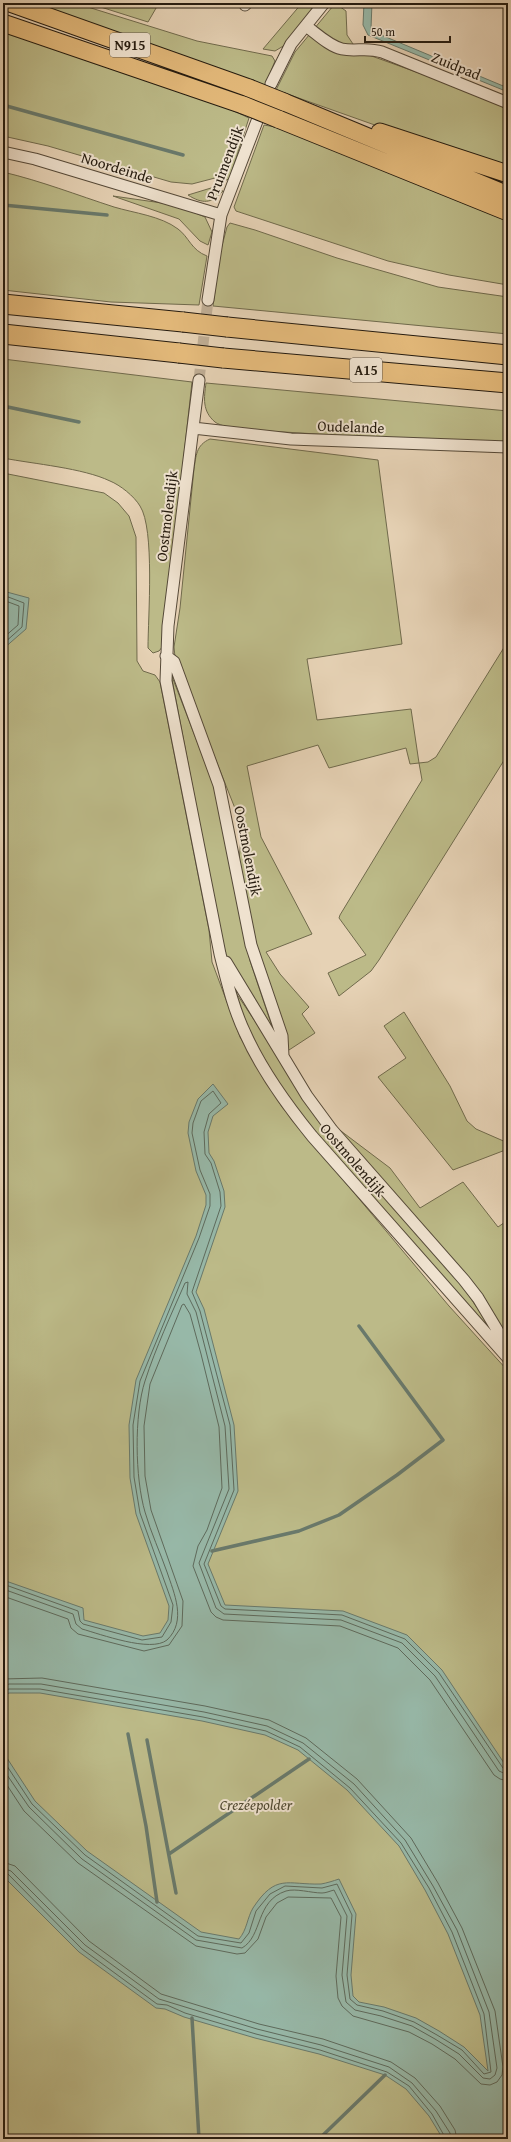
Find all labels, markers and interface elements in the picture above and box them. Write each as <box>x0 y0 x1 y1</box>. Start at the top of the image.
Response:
scale bar <box>365 18 450 44</box>
text: 50 m <box>371 23 395 40</box>
road number: N915 <box>110 33 150 57</box>
street label: Zuidpad <box>428 46 484 85</box>
street label: Pruimendijk <box>201 122 248 203</box>
street label: Noordeinde <box>79 147 156 188</box>
road number: A15 <box>350 358 382 382</box>
street label: Oudelande <box>317 415 385 438</box>
street label: Oostmolendijk <box>151 469 183 563</box>
street label: Oostmolendijk <box>229 804 268 898</box>
street label: Oostmolendijk <box>315 1118 392 1201</box>
park label: Crezéepolder <box>220 1794 293 1815</box>

